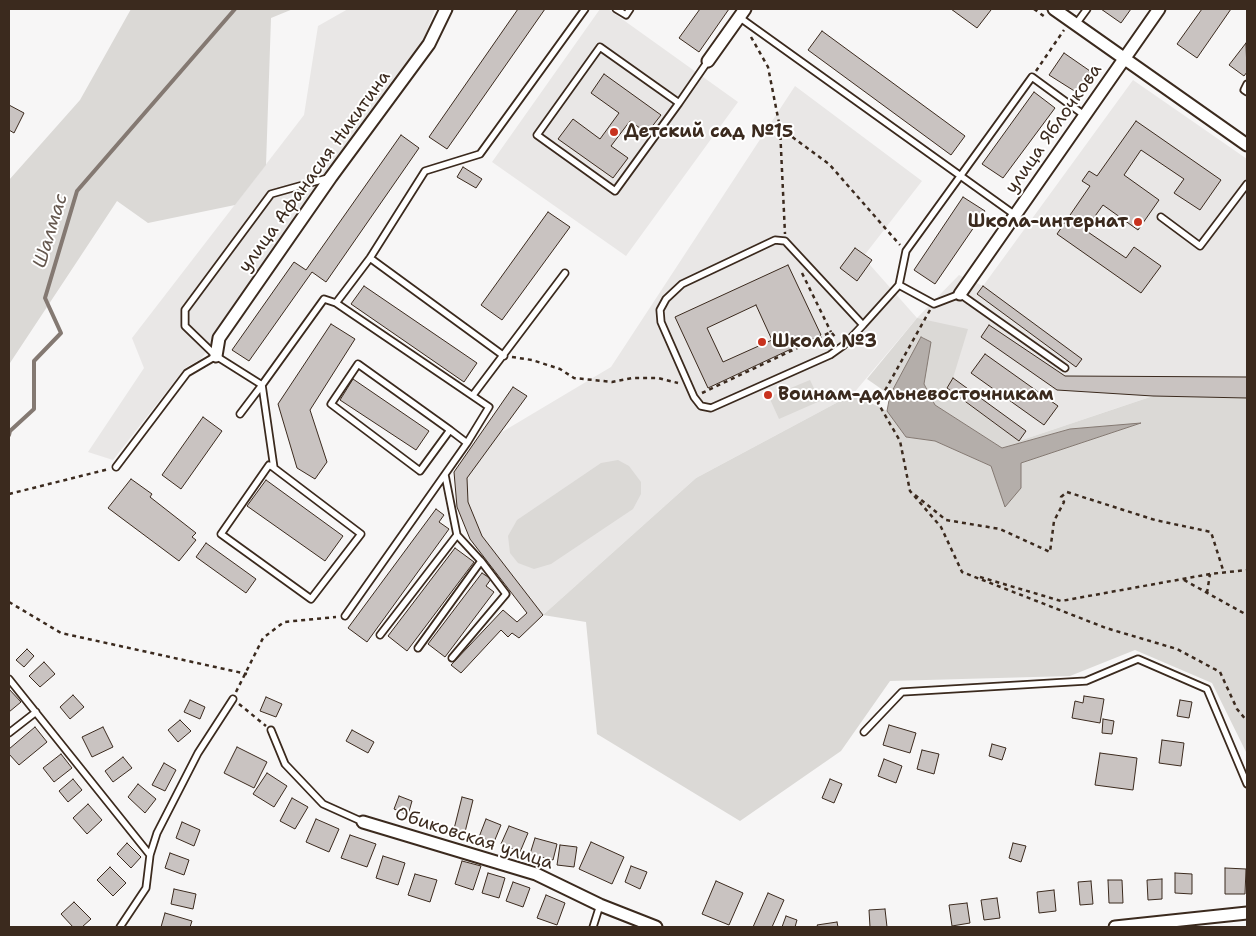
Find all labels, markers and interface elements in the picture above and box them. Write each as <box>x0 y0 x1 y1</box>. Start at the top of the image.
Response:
street label: улица Яблочкова <box>1001 60 1107 198</box>
street label: улица Афанасия Никитина <box>235 67 395 277</box>
place label: Детский сад №15 <box>624 121 793 143</box>
marker: Детский сад №15 <box>608 126 620 138</box>
water label: Шалмас <box>29 191 73 271</box>
place label: Школа-интернат <box>968 211 1128 233</box>
marker: Школа-интернат <box>1132 216 1144 228</box>
place label: Школа №3 <box>772 331 877 353</box>
marker: Школа №3 <box>756 336 768 348</box>
place label: Воинам-дальневосточникам <box>778 384 1053 406</box>
marker: Воинам-дальневосточникам <box>762 389 774 401</box>
street label: Обиковская улица <box>392 803 556 875</box>

